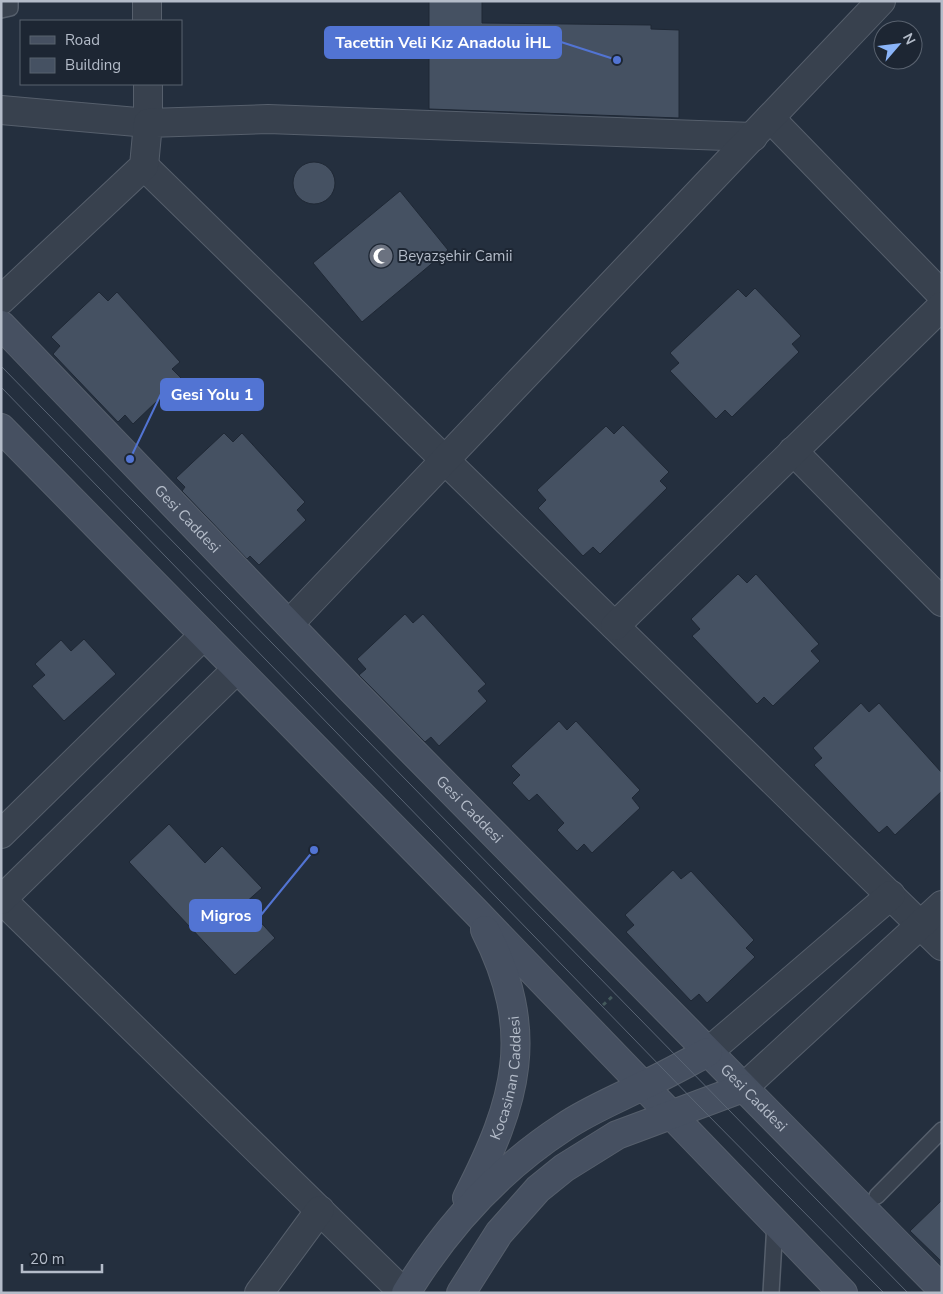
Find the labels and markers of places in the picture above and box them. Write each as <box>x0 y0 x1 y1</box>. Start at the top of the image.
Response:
callout: Tacettin Veli Kız Anadolu İHL <box>325 27 561 58</box>
mosque icon: Beyazşehir Camii <box>368 243 394 269</box>
place label: Beyazşehir Camii <box>398 246 512 266</box>
callout: Gesi Yolu 1 <box>161 379 263 410</box>
callout: Migros <box>190 900 261 931</box>

